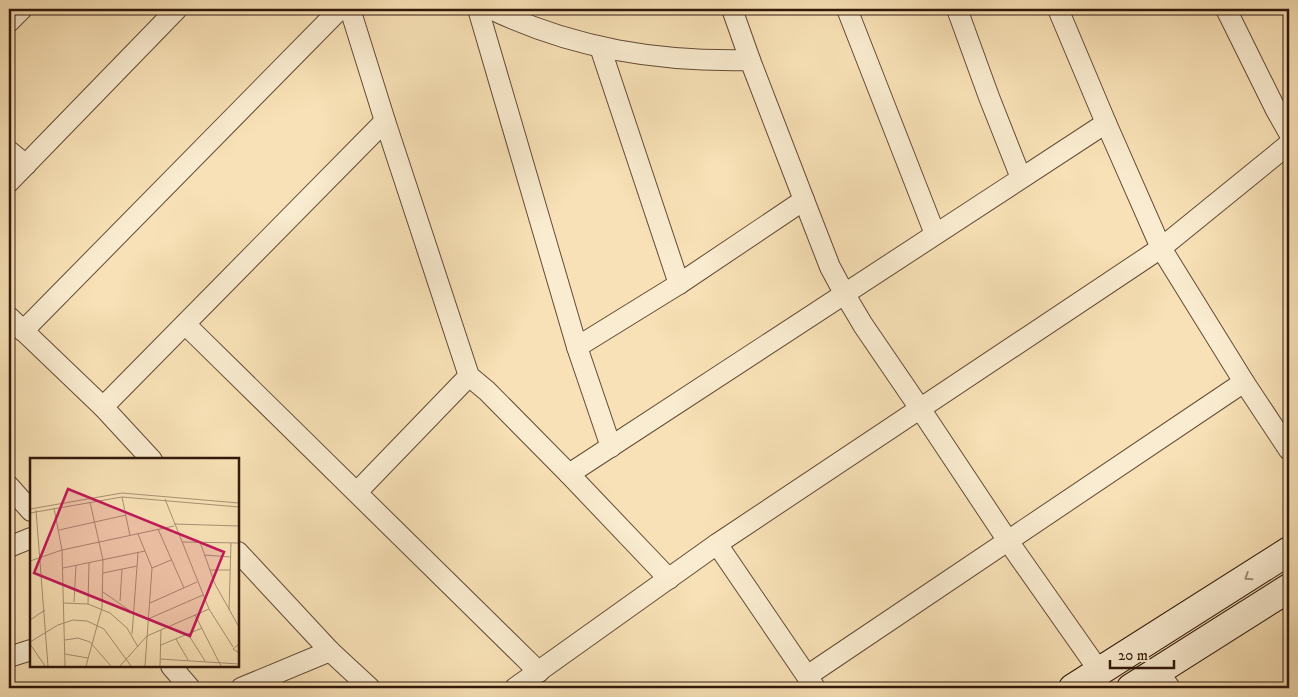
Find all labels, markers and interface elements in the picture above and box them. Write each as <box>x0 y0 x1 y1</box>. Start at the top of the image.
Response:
inset map <box>30 458 239 667</box>
one-way arrow <box>1245 571 1254 580</box>
scale bar <box>1110 637 1174 669</box>
text: 20 m <box>1118 646 1148 665</box>

